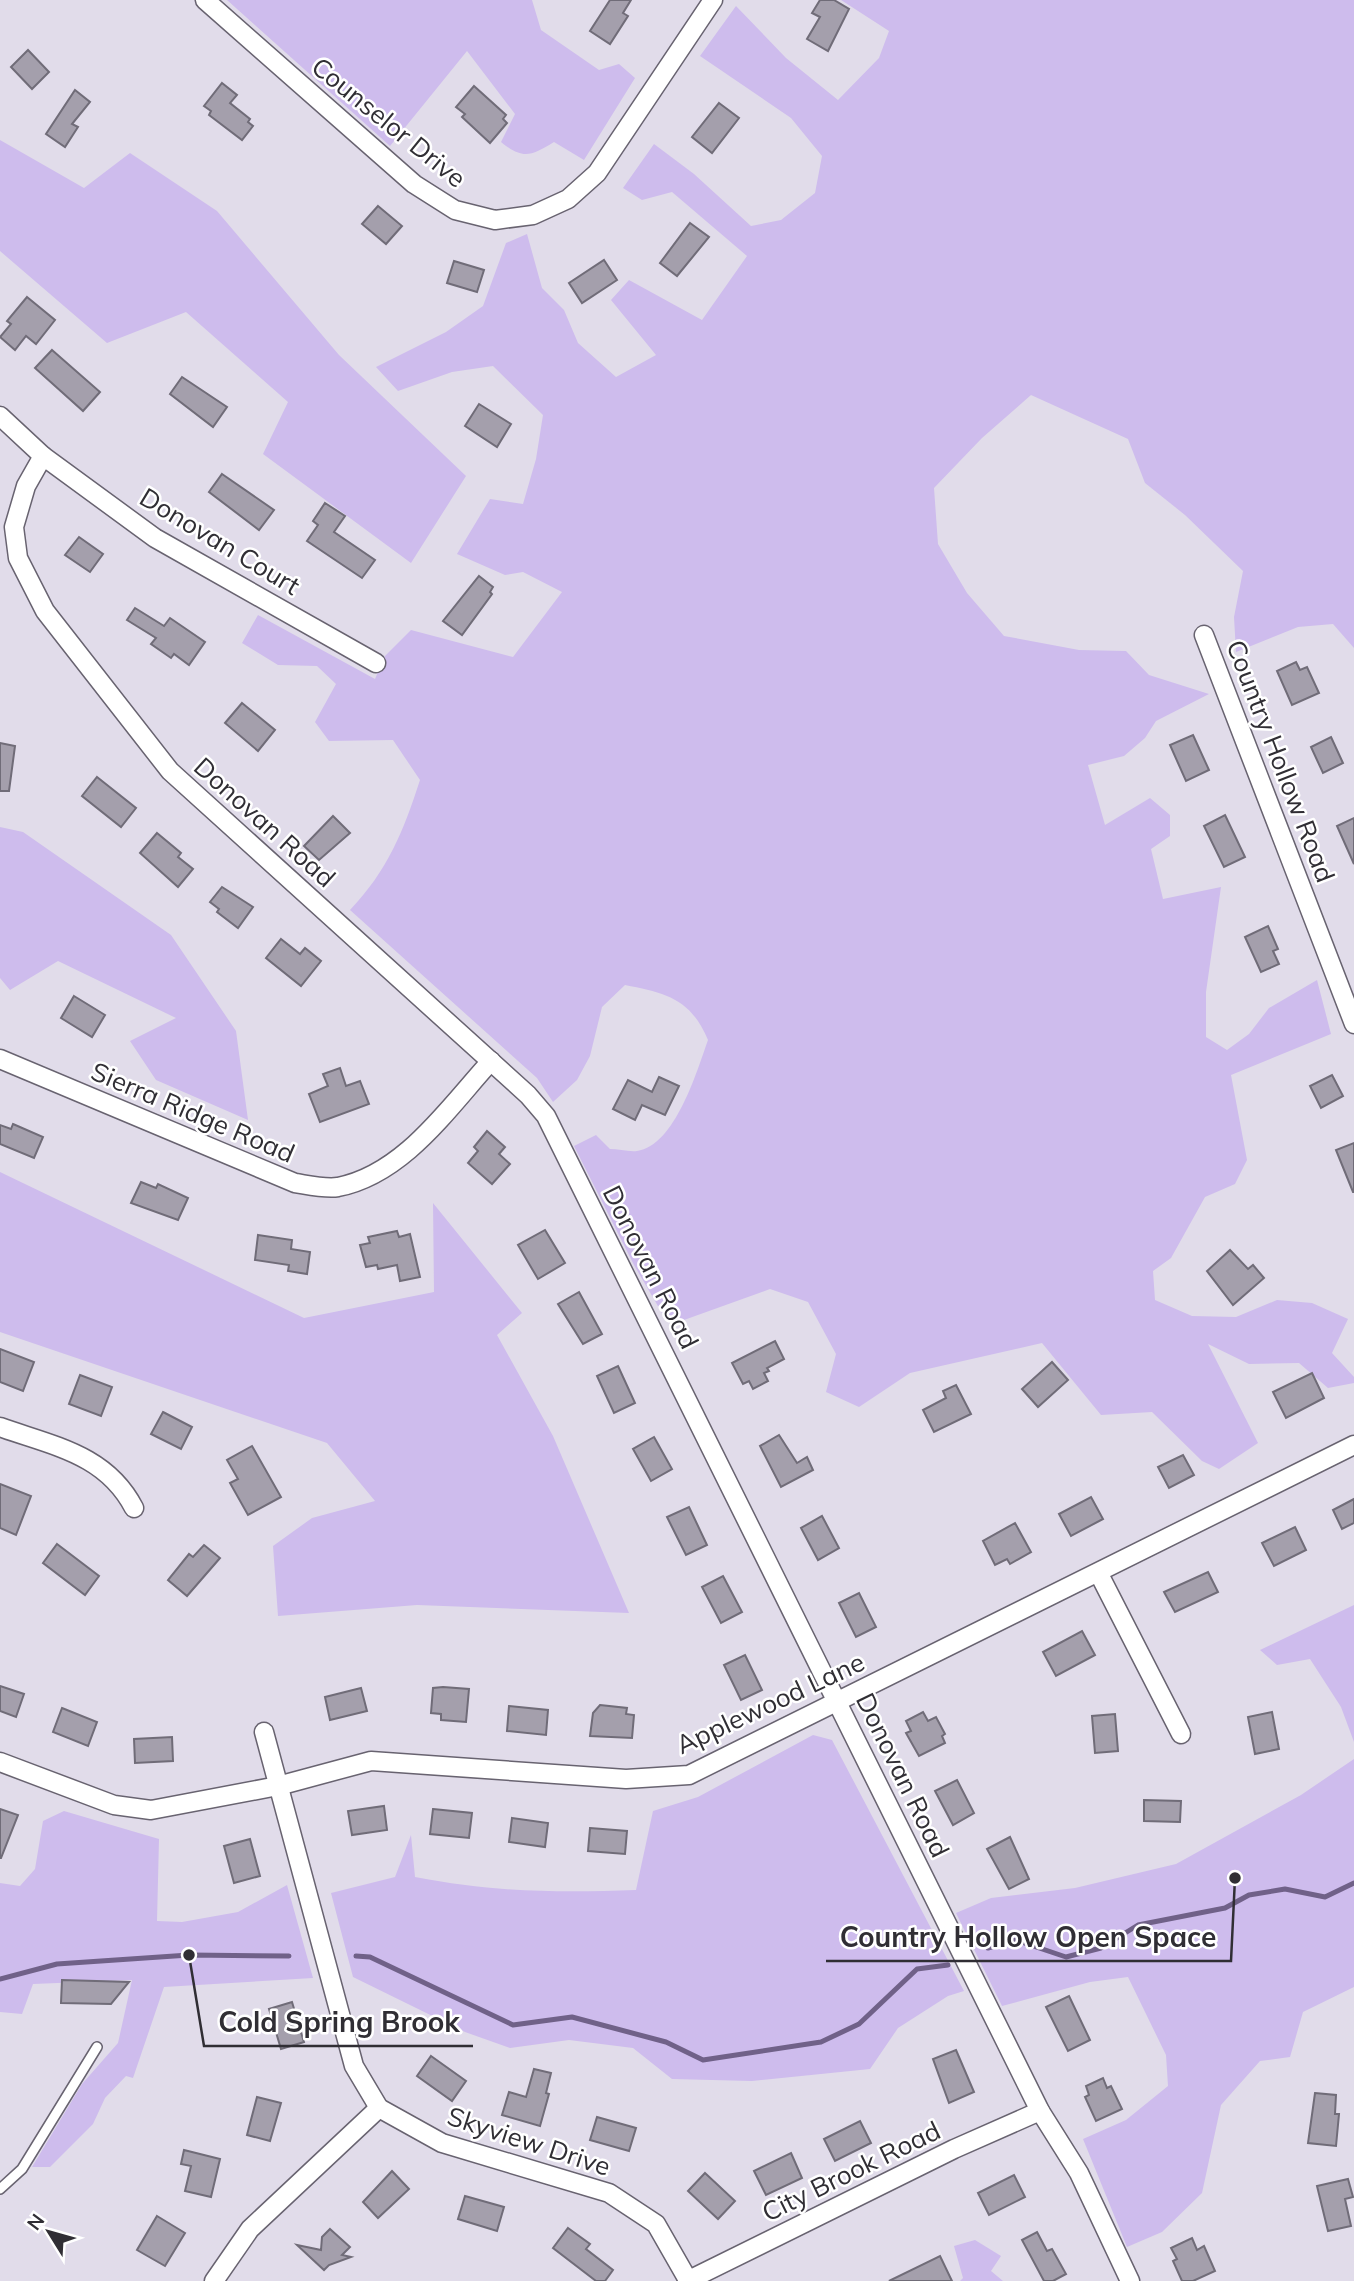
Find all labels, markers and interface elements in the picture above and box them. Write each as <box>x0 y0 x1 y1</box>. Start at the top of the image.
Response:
street label: Counselor Drive <box>305 50 473 194</box>
street label: Donovan Court <box>134 480 306 602</box>
street label: Country Hollow Road <box>1220 635 1342 887</box>
street label: Donovan Road <box>187 750 343 894</box>
street label: Sierra Ridge Road <box>86 1054 300 1170</box>
street label: Donovan Road <box>596 1180 706 1354</box>
street label: Applewood Lane <box>671 1645 869 1761</box>
street label: Donovan Road <box>849 1687 957 1863</box>
callout: Country Hollow Open Space <box>826 1912 1231 1961</box>
text: Country Hollow Open Space <box>840 1919 1216 1954</box>
callout: Cold Spring Brook <box>204 1997 473 2046</box>
text: Cold Spring Brook <box>218 2004 460 2039</box>
street label: Skyview Drive <box>443 2099 615 2183</box>
street label: City Brook Road <box>756 2114 946 2228</box>
north arrow <box>14 2197 84 2267</box>
text: N <box>22 2209 49 2235</box>

